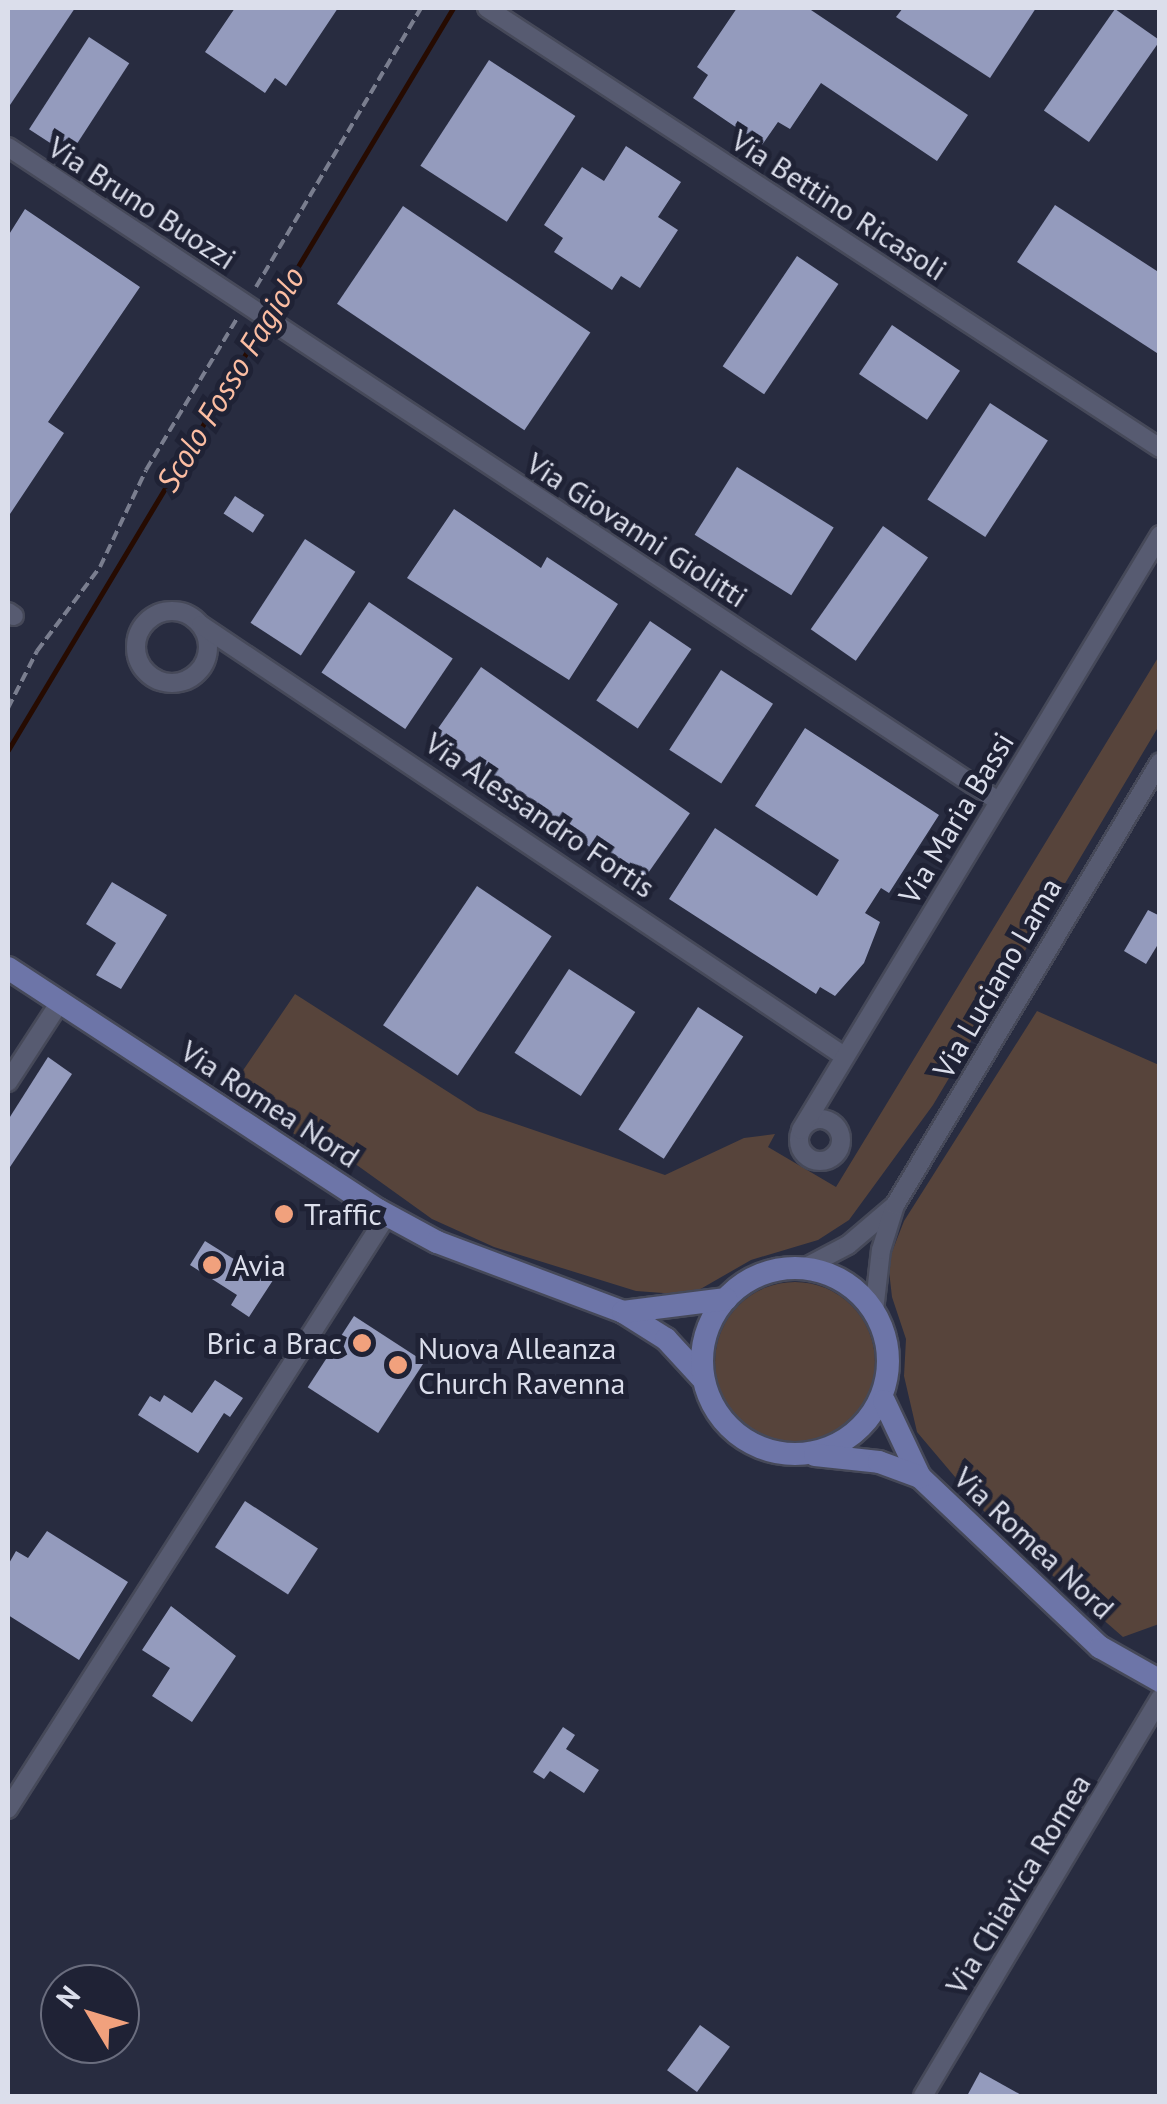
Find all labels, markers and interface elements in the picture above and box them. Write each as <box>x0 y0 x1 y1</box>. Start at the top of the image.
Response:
street label: Via Bettino Ricasoli <box>725 122 953 288</box>
street label: Via Bruno Buozzi <box>41 129 243 277</box>
water label: Scolo Fosso Fagiolo <box>148 260 312 498</box>
street label: Via Giovanni Giolitti <box>520 445 754 615</box>
street label: Via Alessandro Fortis <box>418 725 662 905</box>
street label: Via Maria Bassi <box>891 726 1021 910</box>
street label: Via Luciano Lama <box>925 872 1069 1084</box>
street label: Via Romea Nord <box>174 1033 366 1175</box>
place label: Traffic <box>304 1196 382 1232</box>
marker: Traffic <box>273 1203 295 1225</box>
place label: Avia <box>232 1247 286 1283</box>
marker: Avia <box>201 1254 223 1276</box>
place label: Bric a Brac <box>206 1325 342 1361</box>
place label: Nuova Alleanza Church Ravenna <box>418 1330 625 1400</box>
marker: Bric a Brac <box>351 1332 373 1354</box>
marker: Nuova Alleanza Church Ravenna <box>387 1354 409 1376</box>
street label: Via Romea Nord <box>947 1460 1121 1626</box>
street label: Via Chiavica Romea <box>938 1767 1098 2001</box>
north arrow <box>40 1964 140 2064</box>
text: N <box>47 1978 88 2015</box>

